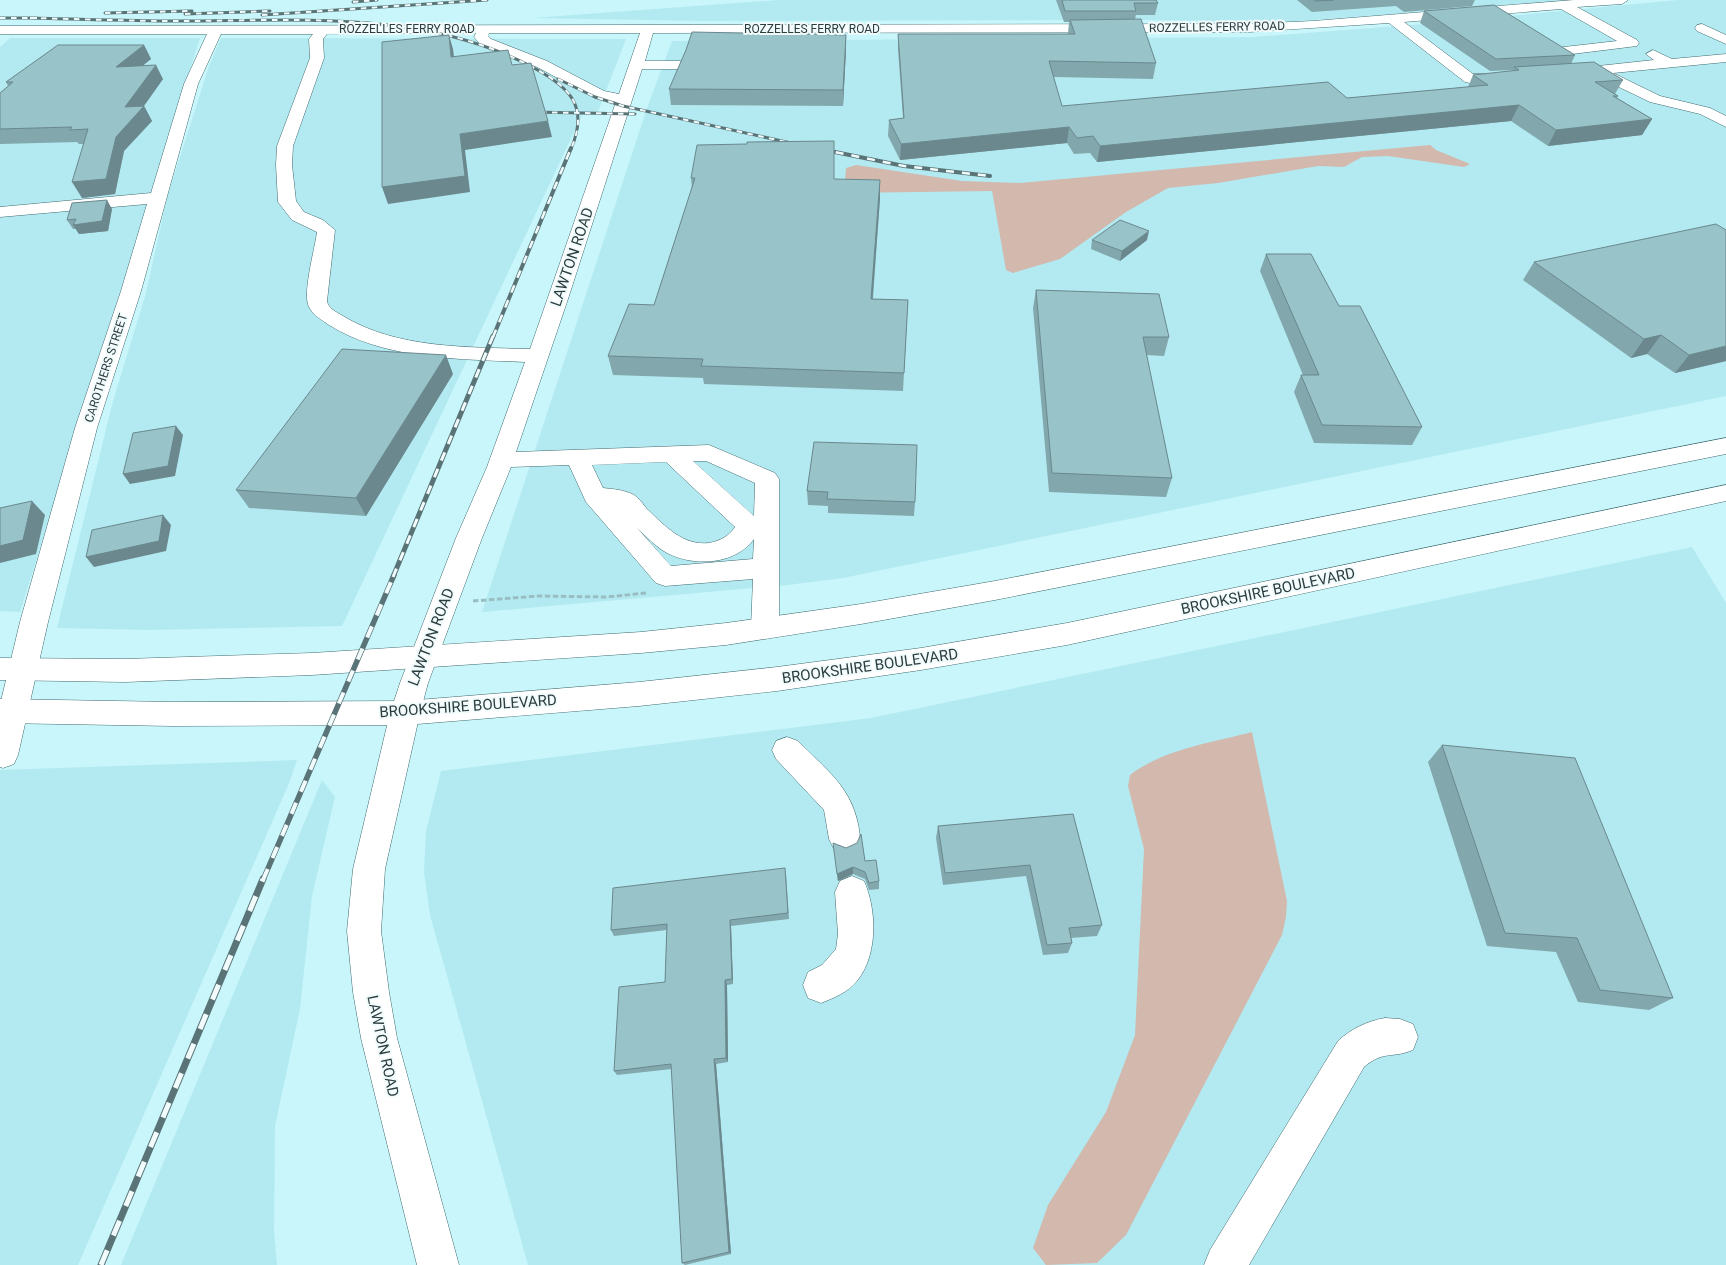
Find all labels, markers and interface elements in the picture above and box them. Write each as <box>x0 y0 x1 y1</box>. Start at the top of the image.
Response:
street label: ROZZELLES FERRY ROAD <box>1149 19 1285 35</box>
street label: ROZZELLES FERRY ROAD <box>339 22 475 36</box>
street label: ROZZELLES FERRY ROAD <box>744 22 880 36</box>
street label: LAWTON ROAD <box>547 205 597 309</box>
street label: CAROTHERS STREET <box>82 312 130 424</box>
street label: BROOKSHIRE BOULEVARD <box>1179 564 1357 618</box>
street label: LAWTON ROAD <box>404 585 458 689</box>
street label: BROOKSHIRE BOULEVARD <box>781 645 959 687</box>
street label: BROOKSHIRE BOULEVARD <box>379 691 557 721</box>
street label: LAWTON ROAD <box>363 994 403 1098</box>

